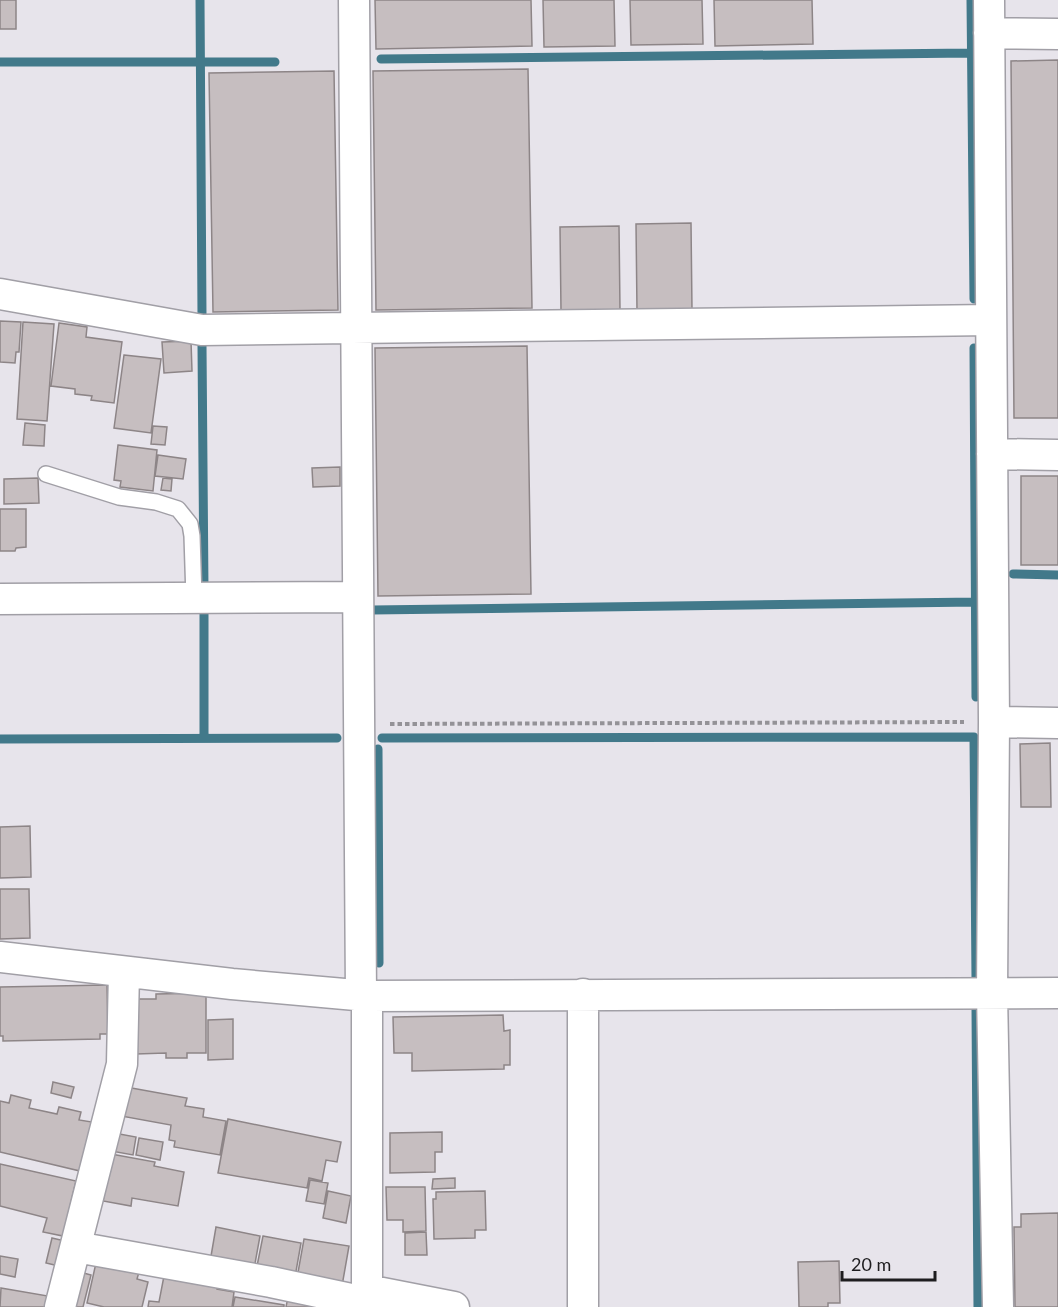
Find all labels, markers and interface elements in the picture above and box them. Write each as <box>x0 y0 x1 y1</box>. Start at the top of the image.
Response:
scale bar <box>842 1244 935 1282</box>
text: 20 m <box>851 1253 891 1275</box>

